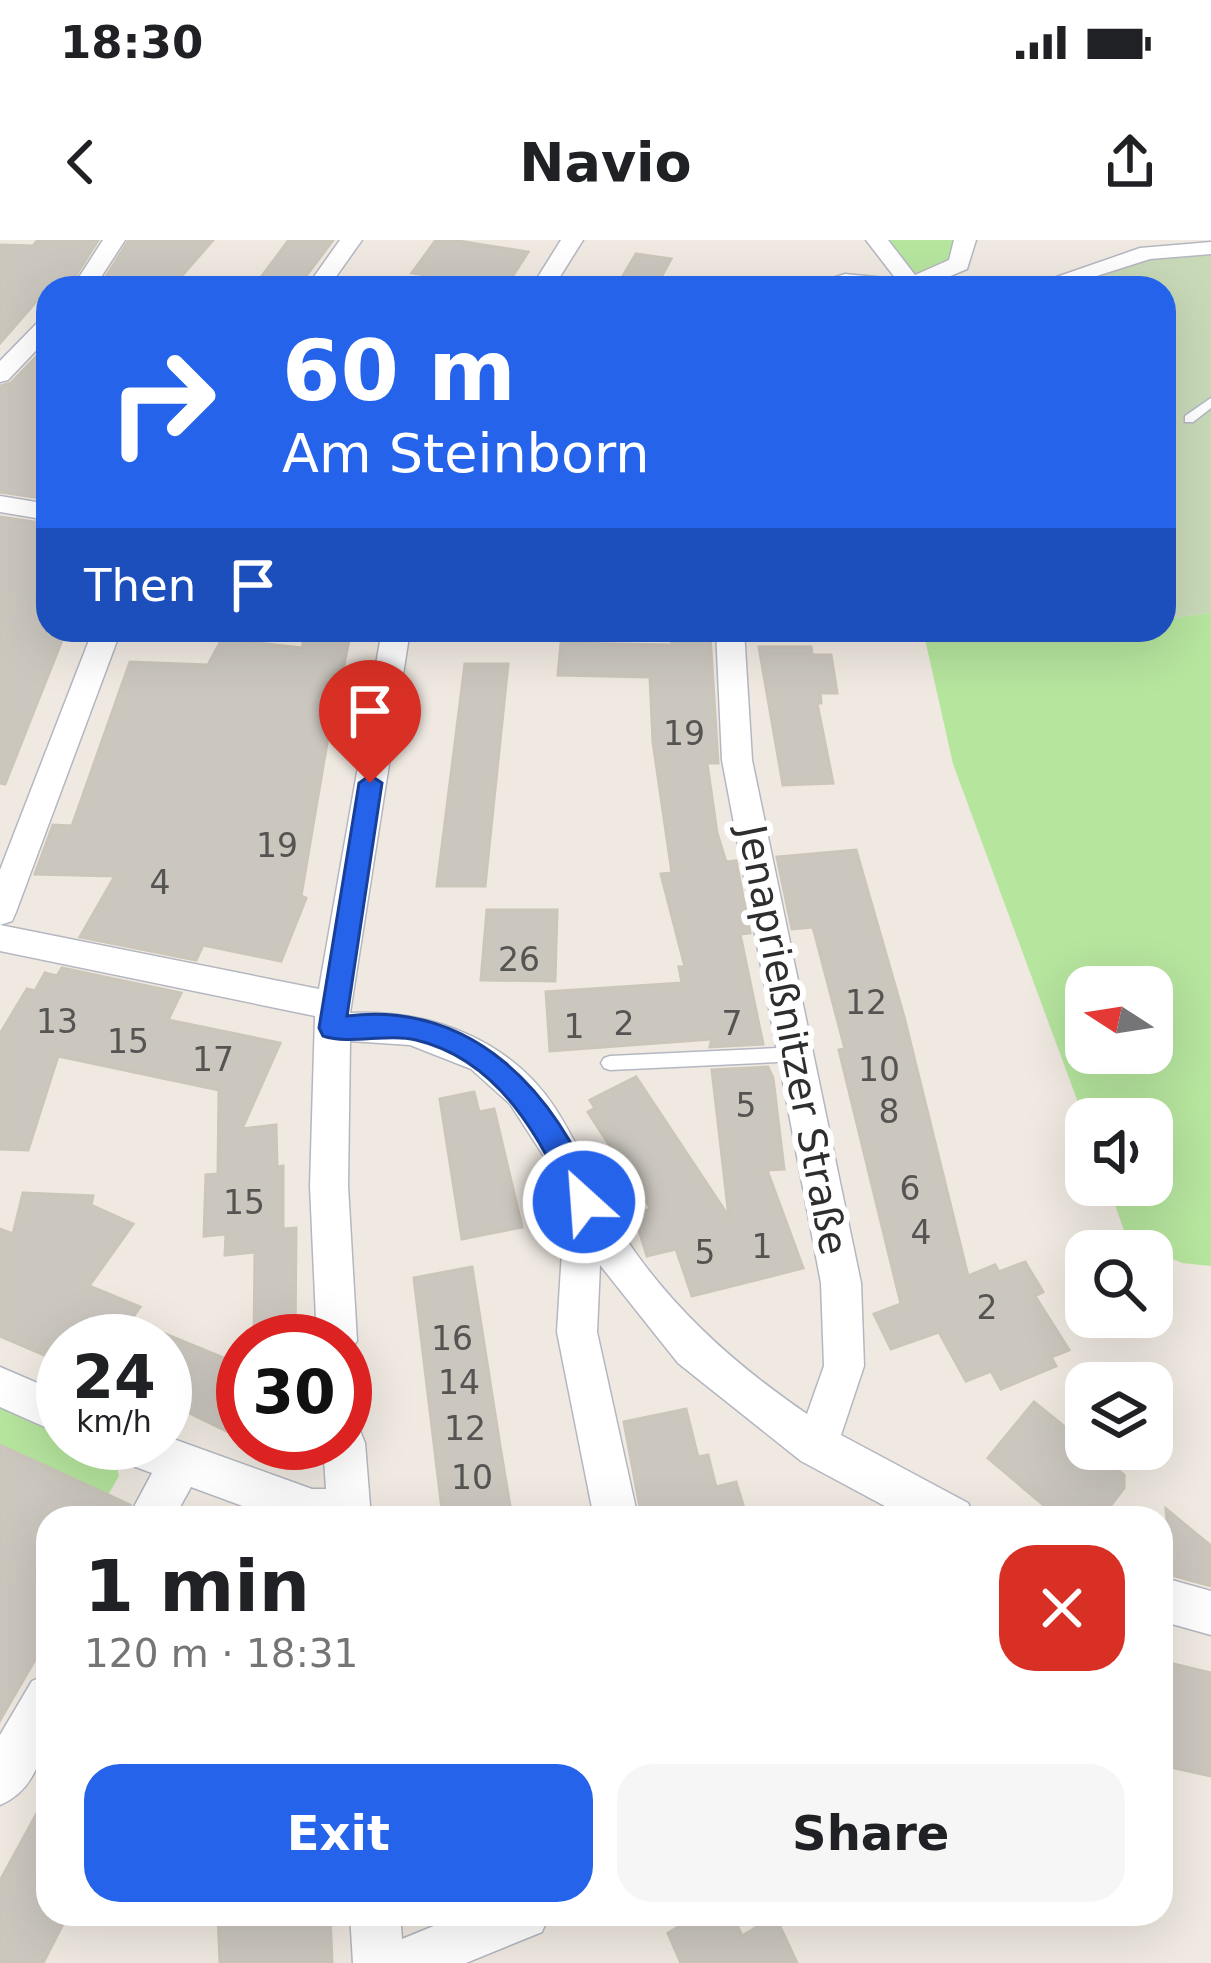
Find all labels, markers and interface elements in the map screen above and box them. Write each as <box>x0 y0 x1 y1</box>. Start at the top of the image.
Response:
text: 18:30 <box>60 16 203 69</box>
icon: back <box>48 129 114 195</box>
icon: share <box>1097 129 1163 195</box>
text: Navio <box>519 131 692 194</box>
text: 60 m <box>282 322 516 420</box>
icon: right <box>84 324 240 480</box>
text: Am Steinborn <box>282 422 649 485</box>
icon: arrive <box>220 552 286 618</box>
text: Then <box>84 559 196 612</box>
pin <box>319 660 421 783</box>
icon: arrive <box>337 678 403 744</box>
house number: 19 <box>663 714 705 753</box>
street label: Jenaprießnitzer Straße <box>729 818 857 1259</box>
house number: 19 <box>256 826 298 865</box>
house number: 4 <box>150 863 171 902</box>
house number: 26 <box>498 940 540 979</box>
north arrow <box>1065 966 1173 1074</box>
map controls <box>1065 966 1173 1470</box>
house number: 12 <box>845 983 887 1022</box>
house number: 13 <box>36 1002 78 1041</box>
house number: 2 <box>614 1004 635 1043</box>
house number: 7 <box>722 1004 743 1043</box>
house number: 1 <box>564 1007 585 1046</box>
house number: 15 <box>107 1022 149 1061</box>
house number: 17 <box>192 1040 234 1079</box>
house number: 10 <box>858 1050 900 1089</box>
house number: 5 <box>736 1086 757 1125</box>
house number: 8 <box>879 1092 900 1131</box>
button: sound <box>1065 1098 1173 1206</box>
position arrow <box>521 1139 647 1265</box>
house number: 6 <box>900 1169 921 1208</box>
house number: 15 <box>223 1183 265 1222</box>
house number: 4 <box>911 1213 932 1252</box>
house number: 1 <box>752 1227 773 1266</box>
button: search <box>1065 1230 1173 1338</box>
house number: 5 <box>695 1233 716 1272</box>
house number: 2 <box>977 1288 998 1327</box>
speed limit sign: 30 <box>216 1314 372 1470</box>
house number: 16 <box>431 1319 473 1358</box>
text: 24 <box>72 1342 156 1412</box>
button: layers <box>1065 1362 1173 1470</box>
house number: 14 <box>438 1363 480 1402</box>
text: km/h <box>76 1404 152 1439</box>
house number: 12 <box>444 1409 486 1448</box>
house number: 10 <box>451 1458 493 1497</box>
text: 1 min <box>84 1544 310 1628</box>
button: close <box>999 1545 1125 1671</box>
text: 120 m · 18:31 <box>84 1631 358 1676</box>
button: Exit <box>84 1764 593 1902</box>
button: Share <box>617 1764 1125 1902</box>

